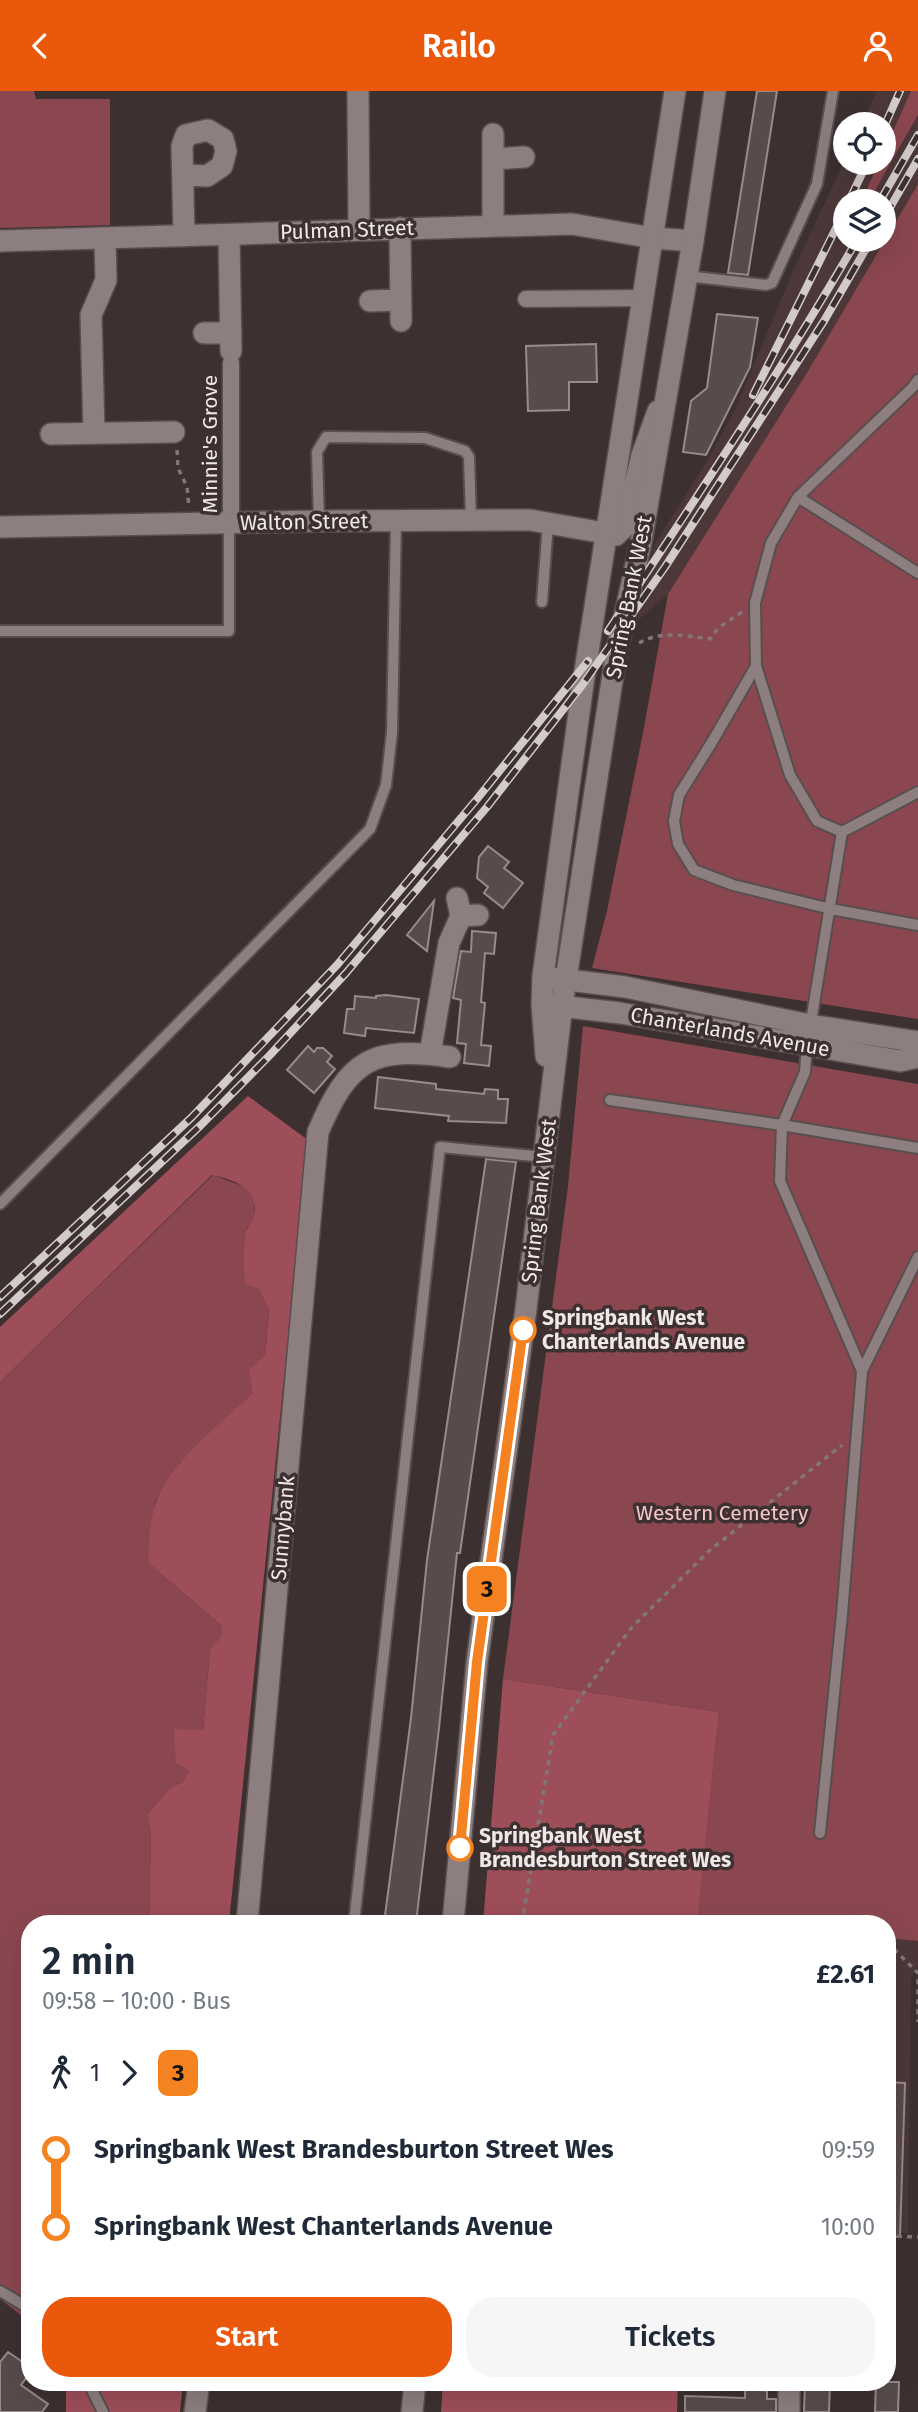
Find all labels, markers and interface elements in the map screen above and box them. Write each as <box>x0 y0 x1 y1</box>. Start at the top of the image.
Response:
icon: back <box>21 27 59 65</box>
text: Railo <box>422 27 496 65</box>
icon: person <box>859 27 897 65</box>
map controls <box>833 112 896 252</box>
button: locate <box>833 112 896 175</box>
button: layers <box>833 189 896 252</box>
street label: Pulman Street <box>279 215 415 245</box>
street label: Minnie's Grove <box>197 375 223 513</box>
street label: Walton Street <box>240 508 369 536</box>
street label: Spring Bank West <box>600 513 658 681</box>
street label: Chanterlands Avenue <box>628 1002 832 1062</box>
street label: Spring Bank West <box>516 1117 562 1285</box>
place label: Springbank West Chanterlands Avenue <box>542 1305 746 1355</box>
marker: Springbank West Chanterlands Avenue <box>510 1317 536 1343</box>
street label: Sunnybank <box>265 1474 301 1582</box>
park label: Western Cemetery <box>636 1500 809 1526</box>
line badge: 3 <box>464 1566 510 1612</box>
text: 3 <box>481 1575 493 1603</box>
place label: Springbank West Brandesburton Street Wes <box>479 1823 731 1873</box>
marker: Springbank West Brandesburton Street Wes <box>447 1835 473 1861</box>
text: 2 min <box>42 1938 136 1984</box>
text: £2.61 <box>816 1959 875 1990</box>
text: 09:58 – 10:00 · Bus <box>42 1987 230 2015</box>
icon: walk <box>42 2054 80 2092</box>
icon: forward <box>110 2054 148 2092</box>
text: 1 <box>90 2059 100 2087</box>
text: 3 <box>172 2059 184 2087</box>
text: Springbank West Brandesburton Street Wes <box>94 2134 614 2165</box>
text: 09:59 <box>821 2136 875 2164</box>
text: Springbank West Chanterlands Avenue <box>94 2211 553 2242</box>
text: 10:00 <box>821 2213 875 2241</box>
button: Start <box>42 2297 452 2377</box>
button: Tickets <box>466 2297 875 2377</box>

